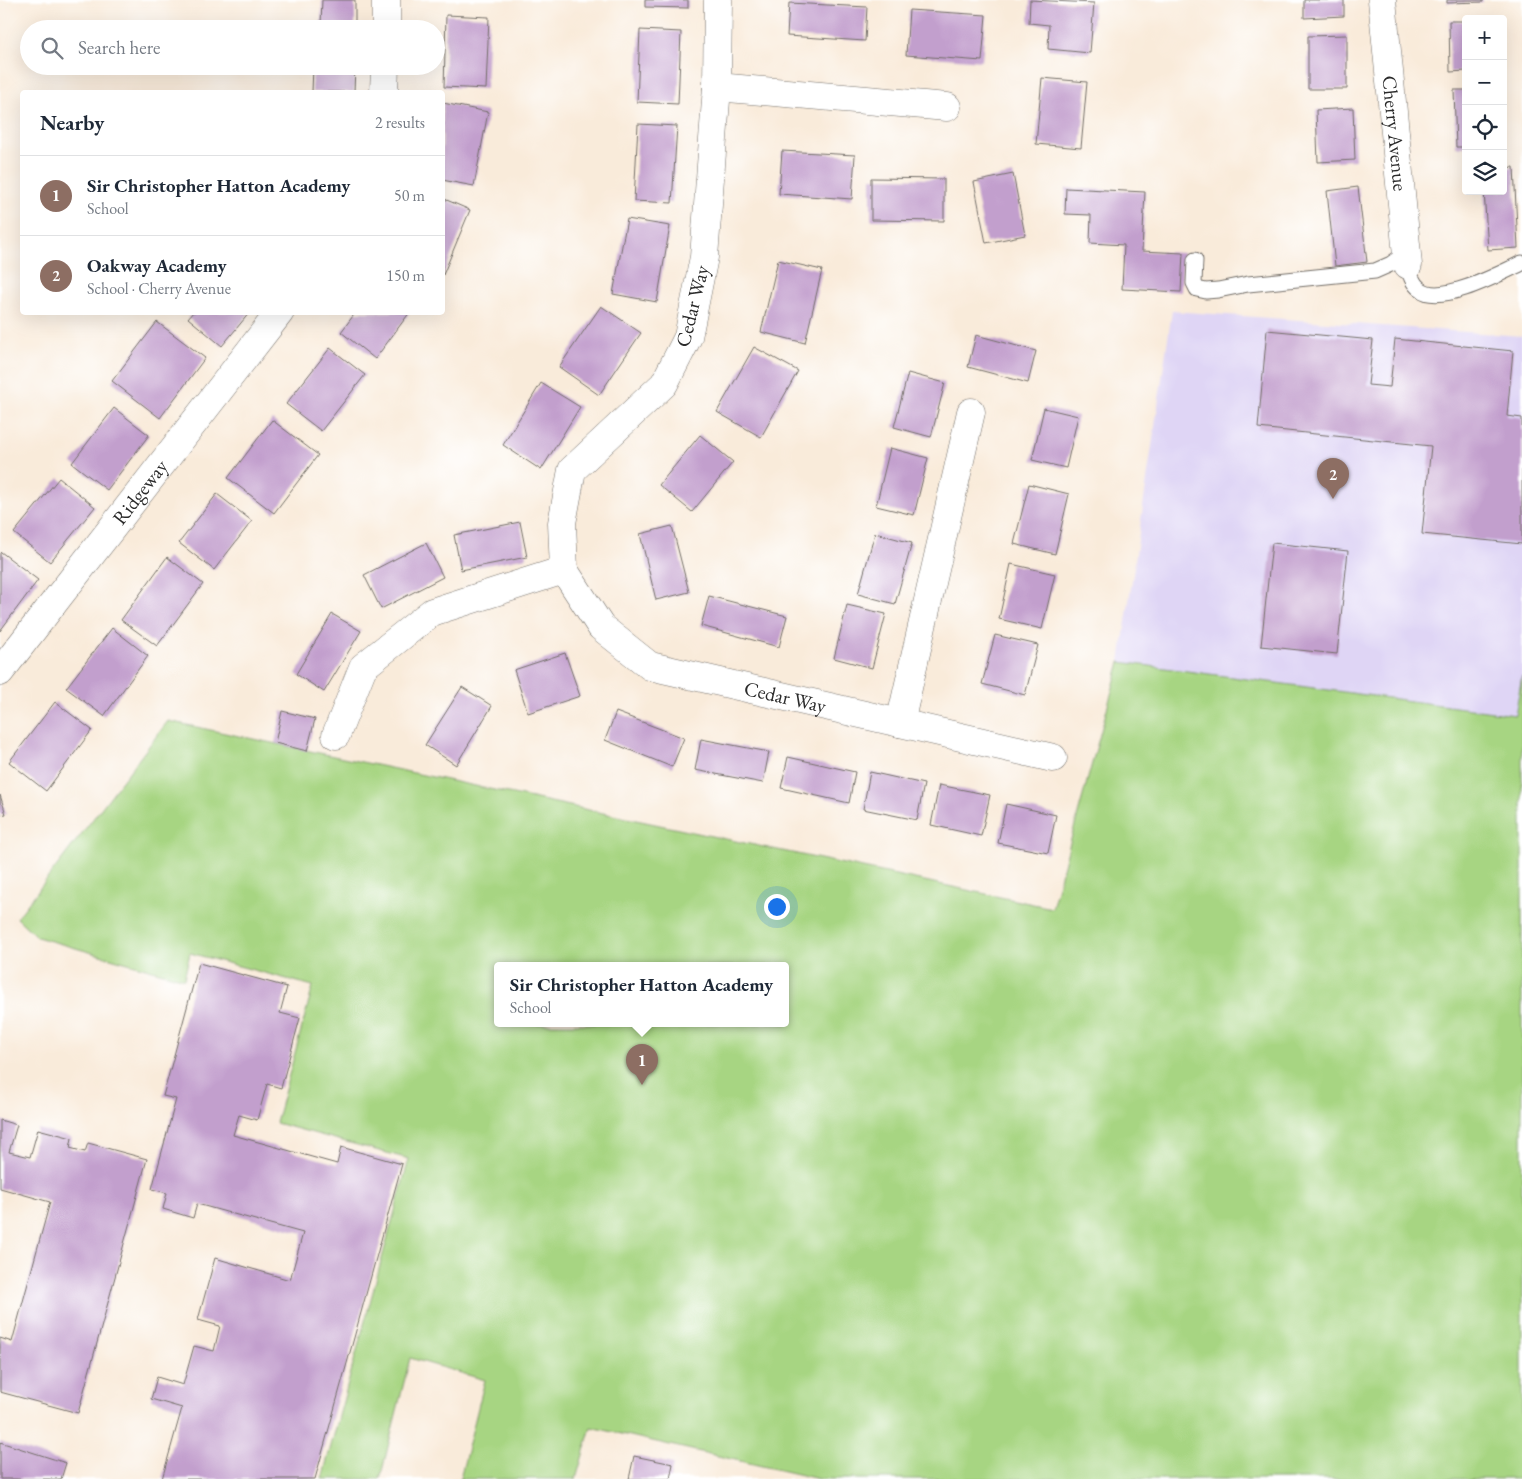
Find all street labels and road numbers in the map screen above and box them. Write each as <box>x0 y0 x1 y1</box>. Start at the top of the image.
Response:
street label: Cherry Avenue <box>1376 74 1414 192</box>
street label: Cedar Way <box>669 262 715 350</box>
street label: Ridgeway <box>106 454 174 530</box>
street label: Cedar Way <box>742 675 829 719</box>

